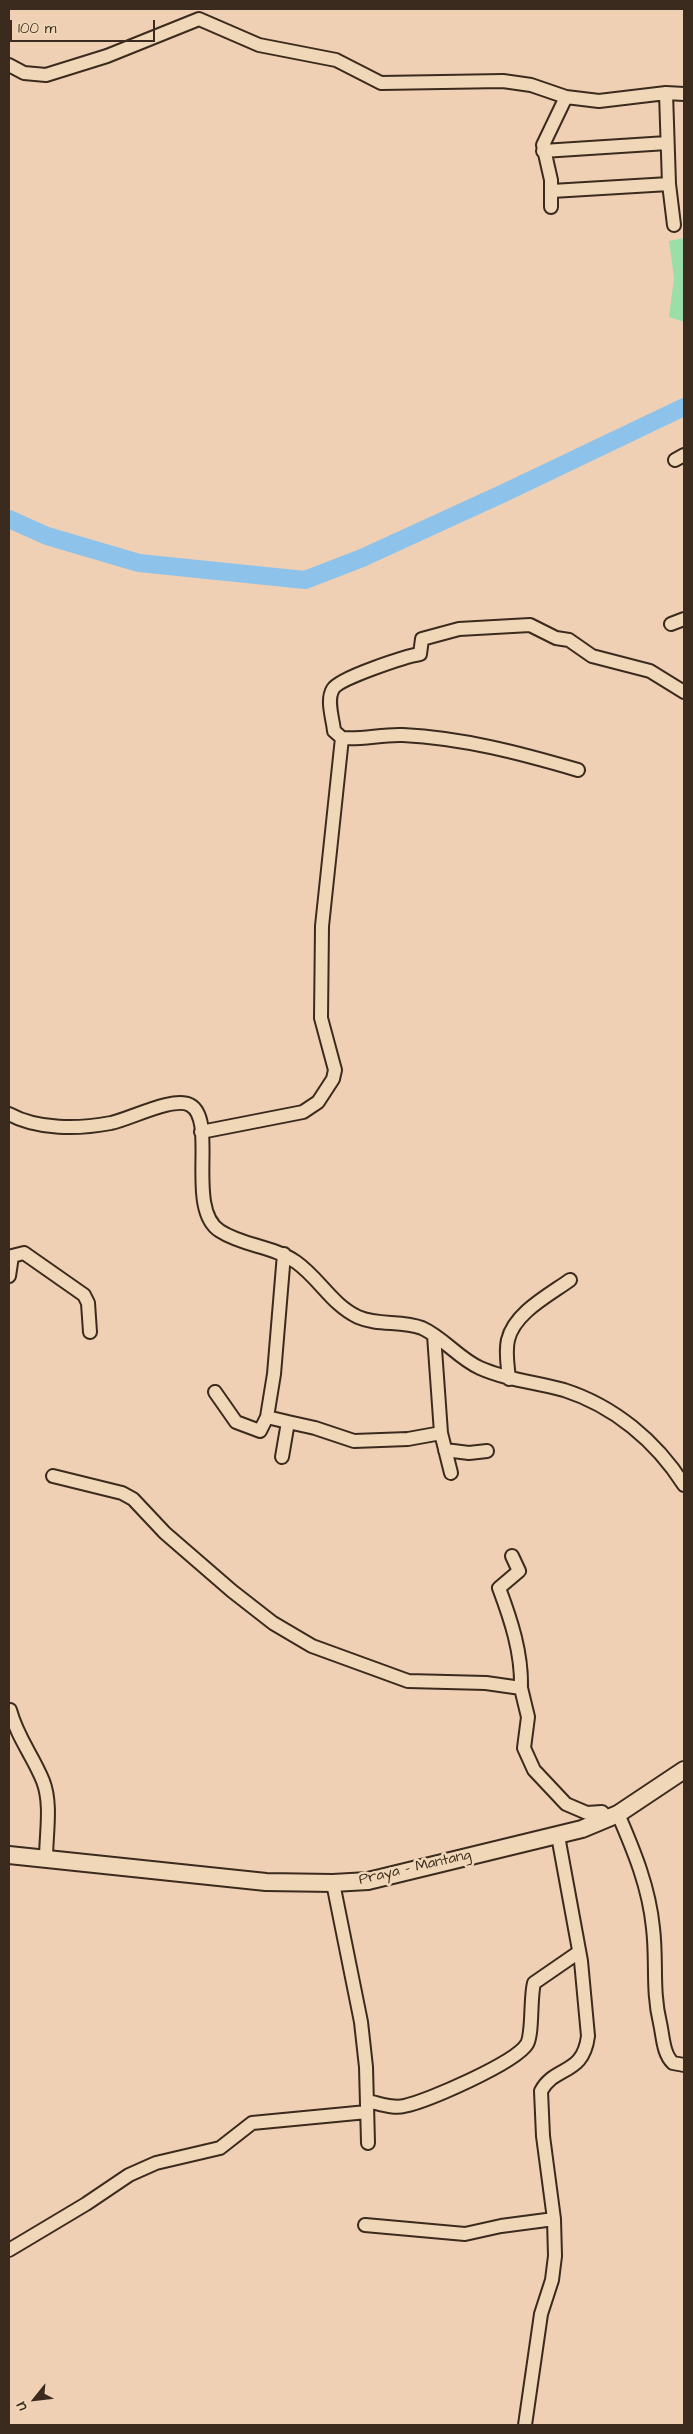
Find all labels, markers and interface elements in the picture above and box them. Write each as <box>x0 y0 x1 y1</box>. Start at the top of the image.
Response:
scale bar <box>12 10 158 42</box>
text: 100 m <box>18 18 57 39</box>
street label: Praya - Mantang <box>357 1846 473 1890</box>
north arrow <box>10 2374 60 2424</box>
text: U <box>11 2398 33 2415</box>

